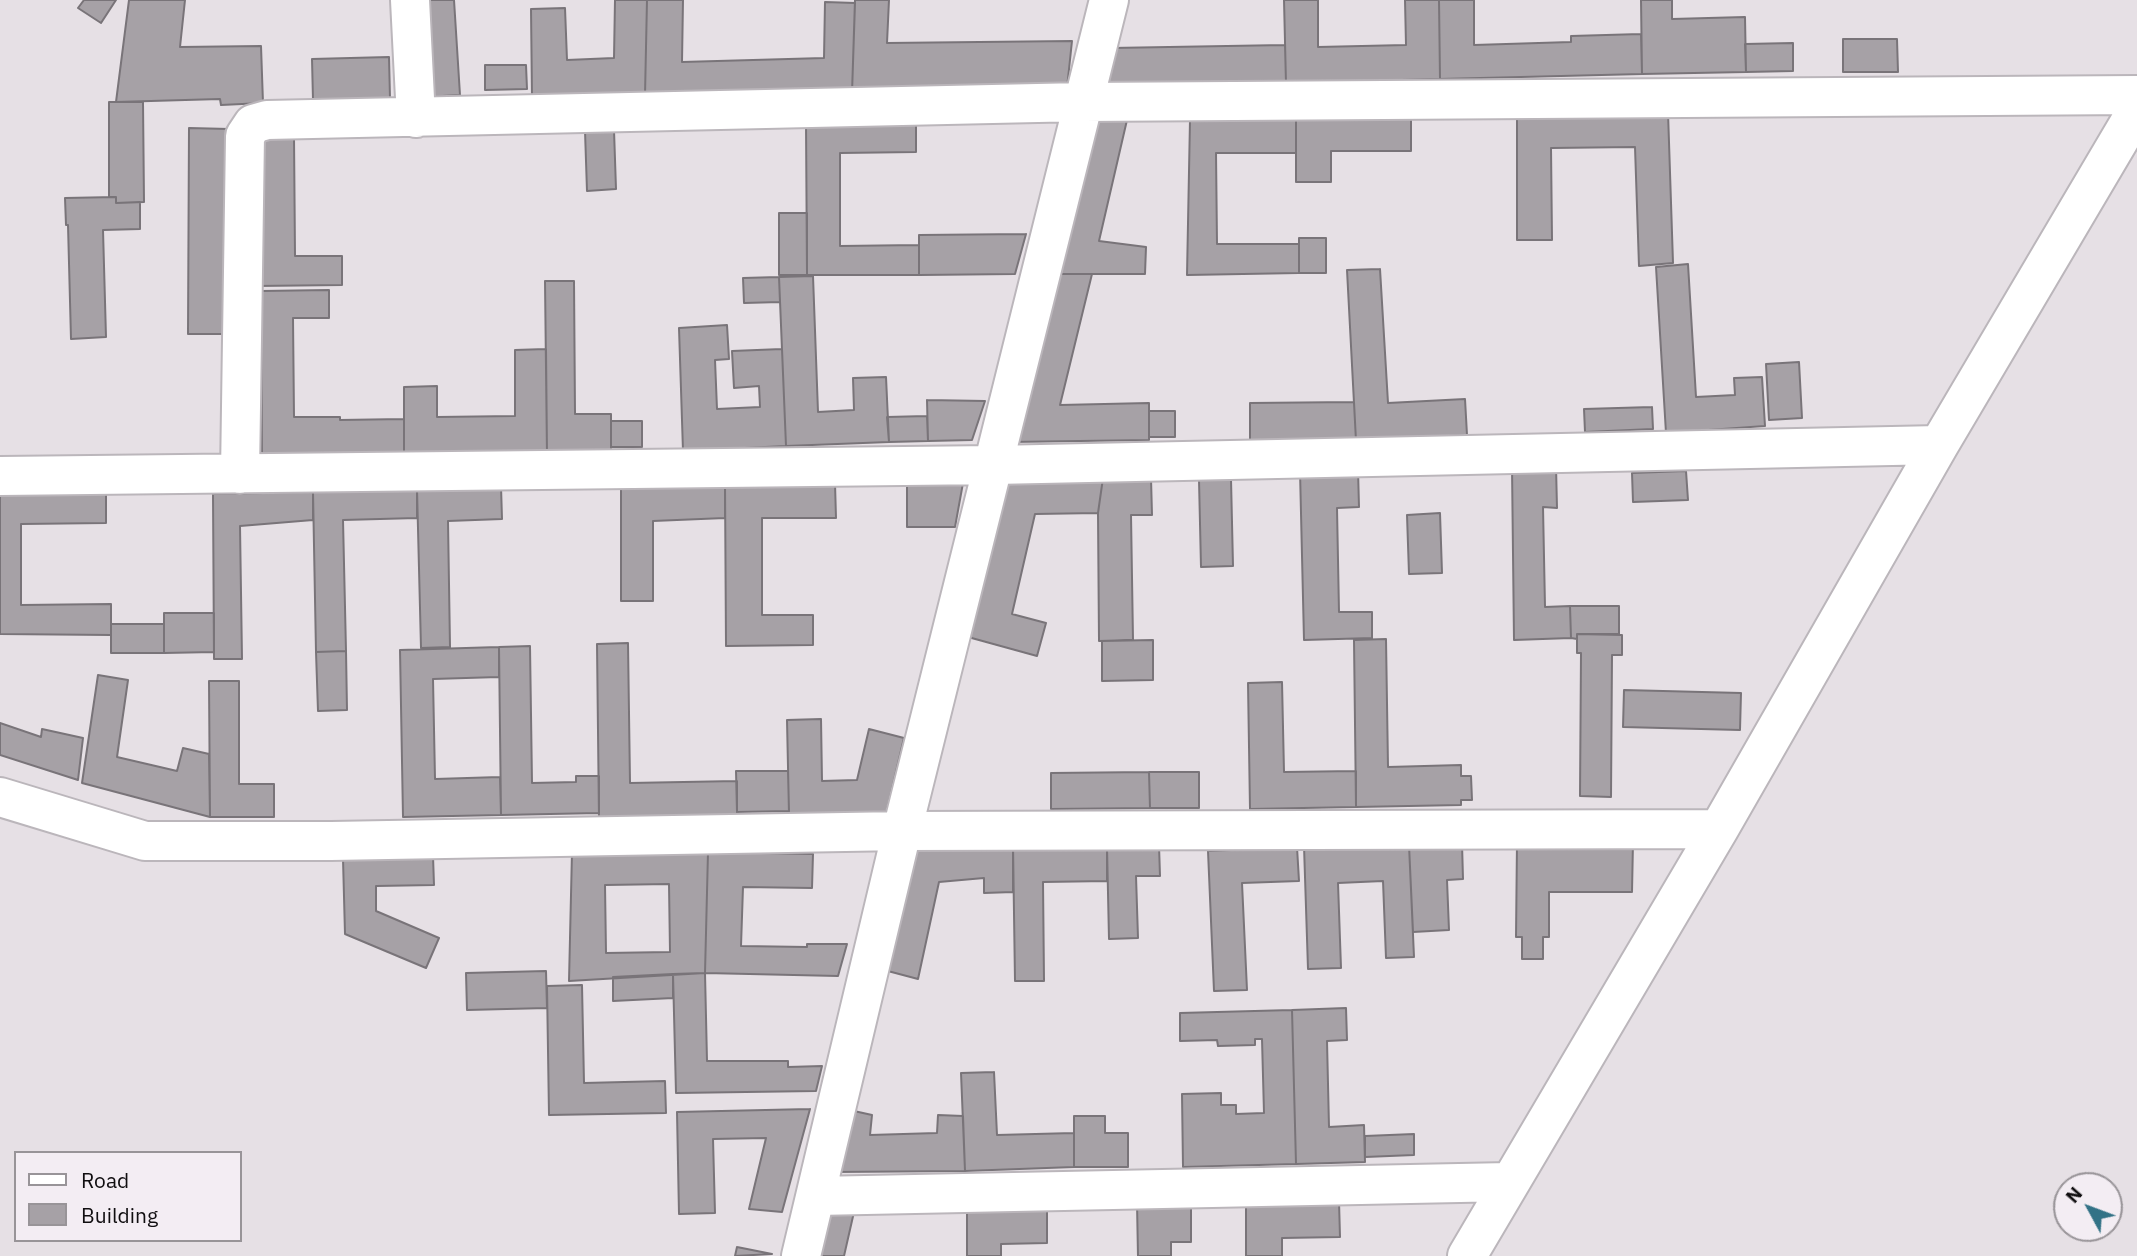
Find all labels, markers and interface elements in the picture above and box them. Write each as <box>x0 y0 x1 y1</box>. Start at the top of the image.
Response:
legend <box>14 1151 242 1242</box>
text: Road <box>81 1166 129 1194</box>
north arrow <box>2053 1172 2123 1242</box>
text: N <box>2060 1181 2087 1208</box>
text: Building <box>81 1201 158 1229</box>

